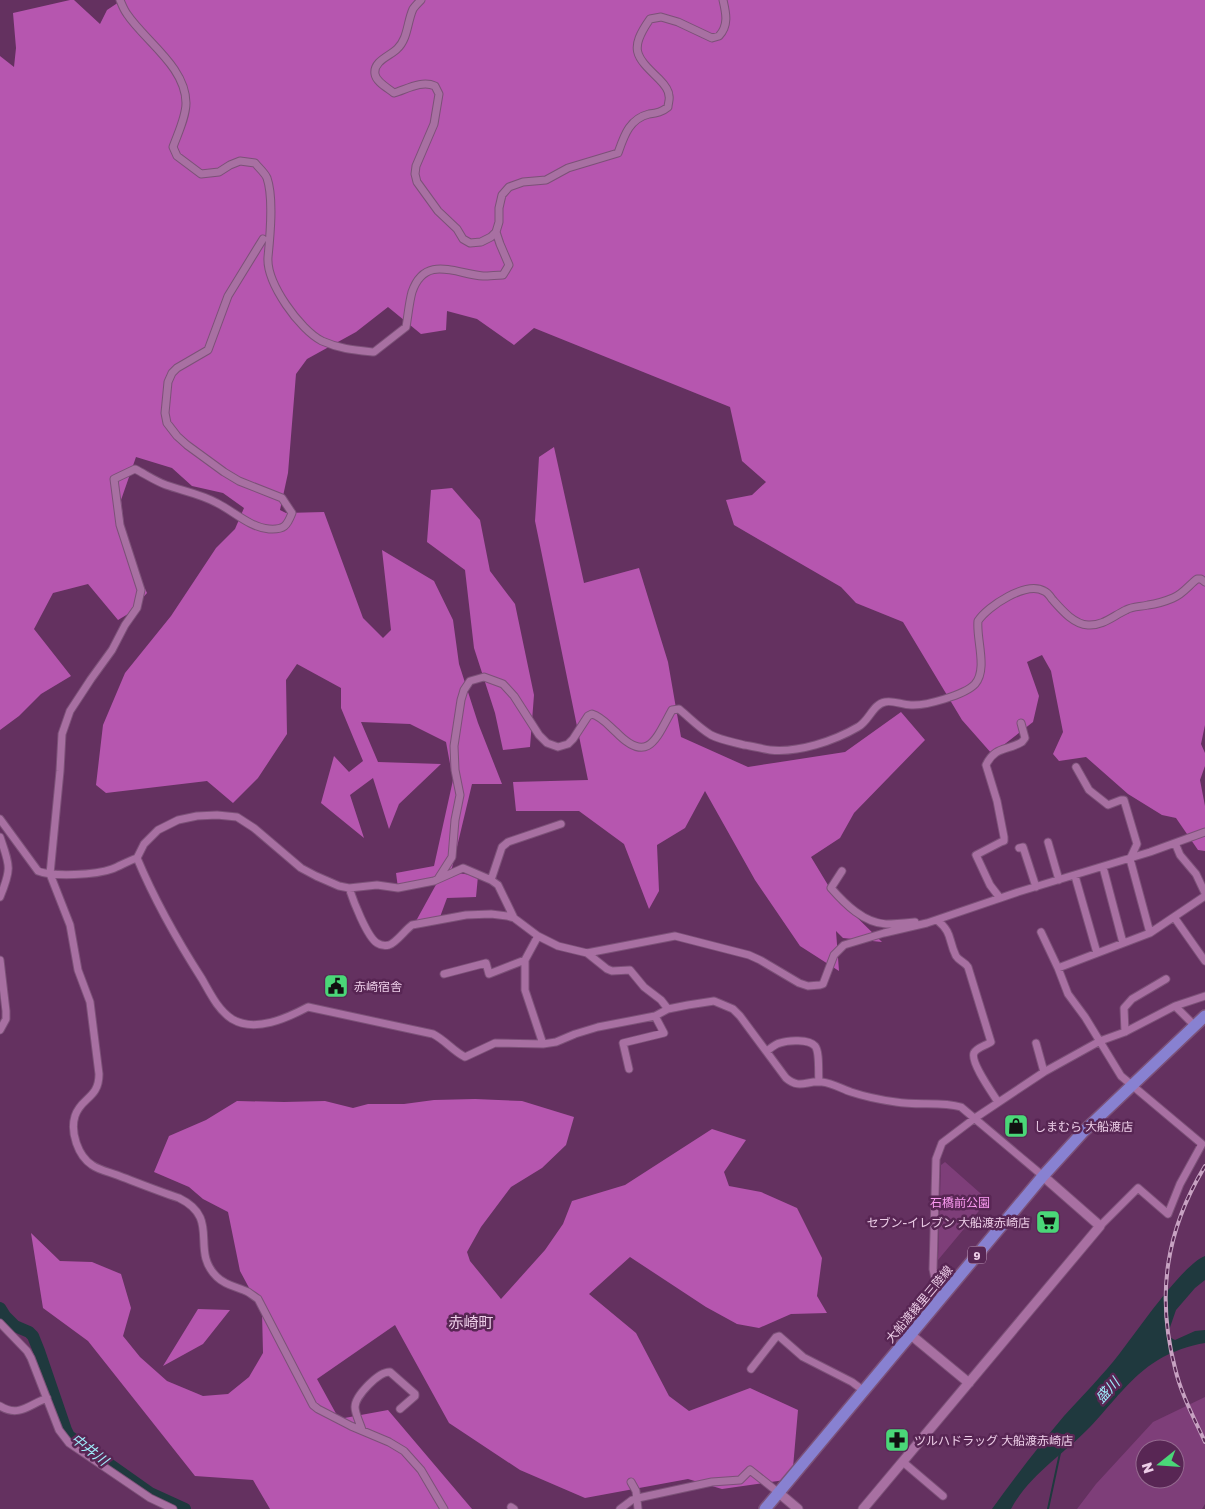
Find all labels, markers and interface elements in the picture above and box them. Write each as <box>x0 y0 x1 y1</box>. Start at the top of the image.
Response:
public building icon: 赤崎宿舎 <box>323 973 349 999</box>
place label: 赤崎宿舎 <box>354 979 402 994</box>
shop icon: しまむら 大船渡店 <box>1003 1113 1029 1139</box>
place label: しまむら 大船渡店 <box>1034 1119 1133 1134</box>
park label: 石橋前公園 <box>930 1195 990 1210</box>
supermarket icon: セブン-イレブン 大船渡赤崎店 <box>1035 1209 1061 1235</box>
place label: セブン-イレブン 大船渡赤崎店 <box>866 1215 1030 1230</box>
road number: 9 <box>968 1246 986 1264</box>
street label: 大船渡綾里三陸線 <box>882 1262 956 1346</box>
district label: 赤崎町 <box>448 1313 494 1331</box>
water label: 盛川 <box>1091 1372 1124 1406</box>
pharmacy icon: ツルハドラッグ 大船渡赤崎店 <box>884 1427 910 1453</box>
water label: 中井川 <box>68 1429 113 1470</box>
place label: ツルハドラッグ 大船渡赤崎店 <box>914 1433 1073 1448</box>
north arrow <box>1135 1439 1185 1489</box>
text: N <box>1137 1460 1157 1476</box>

